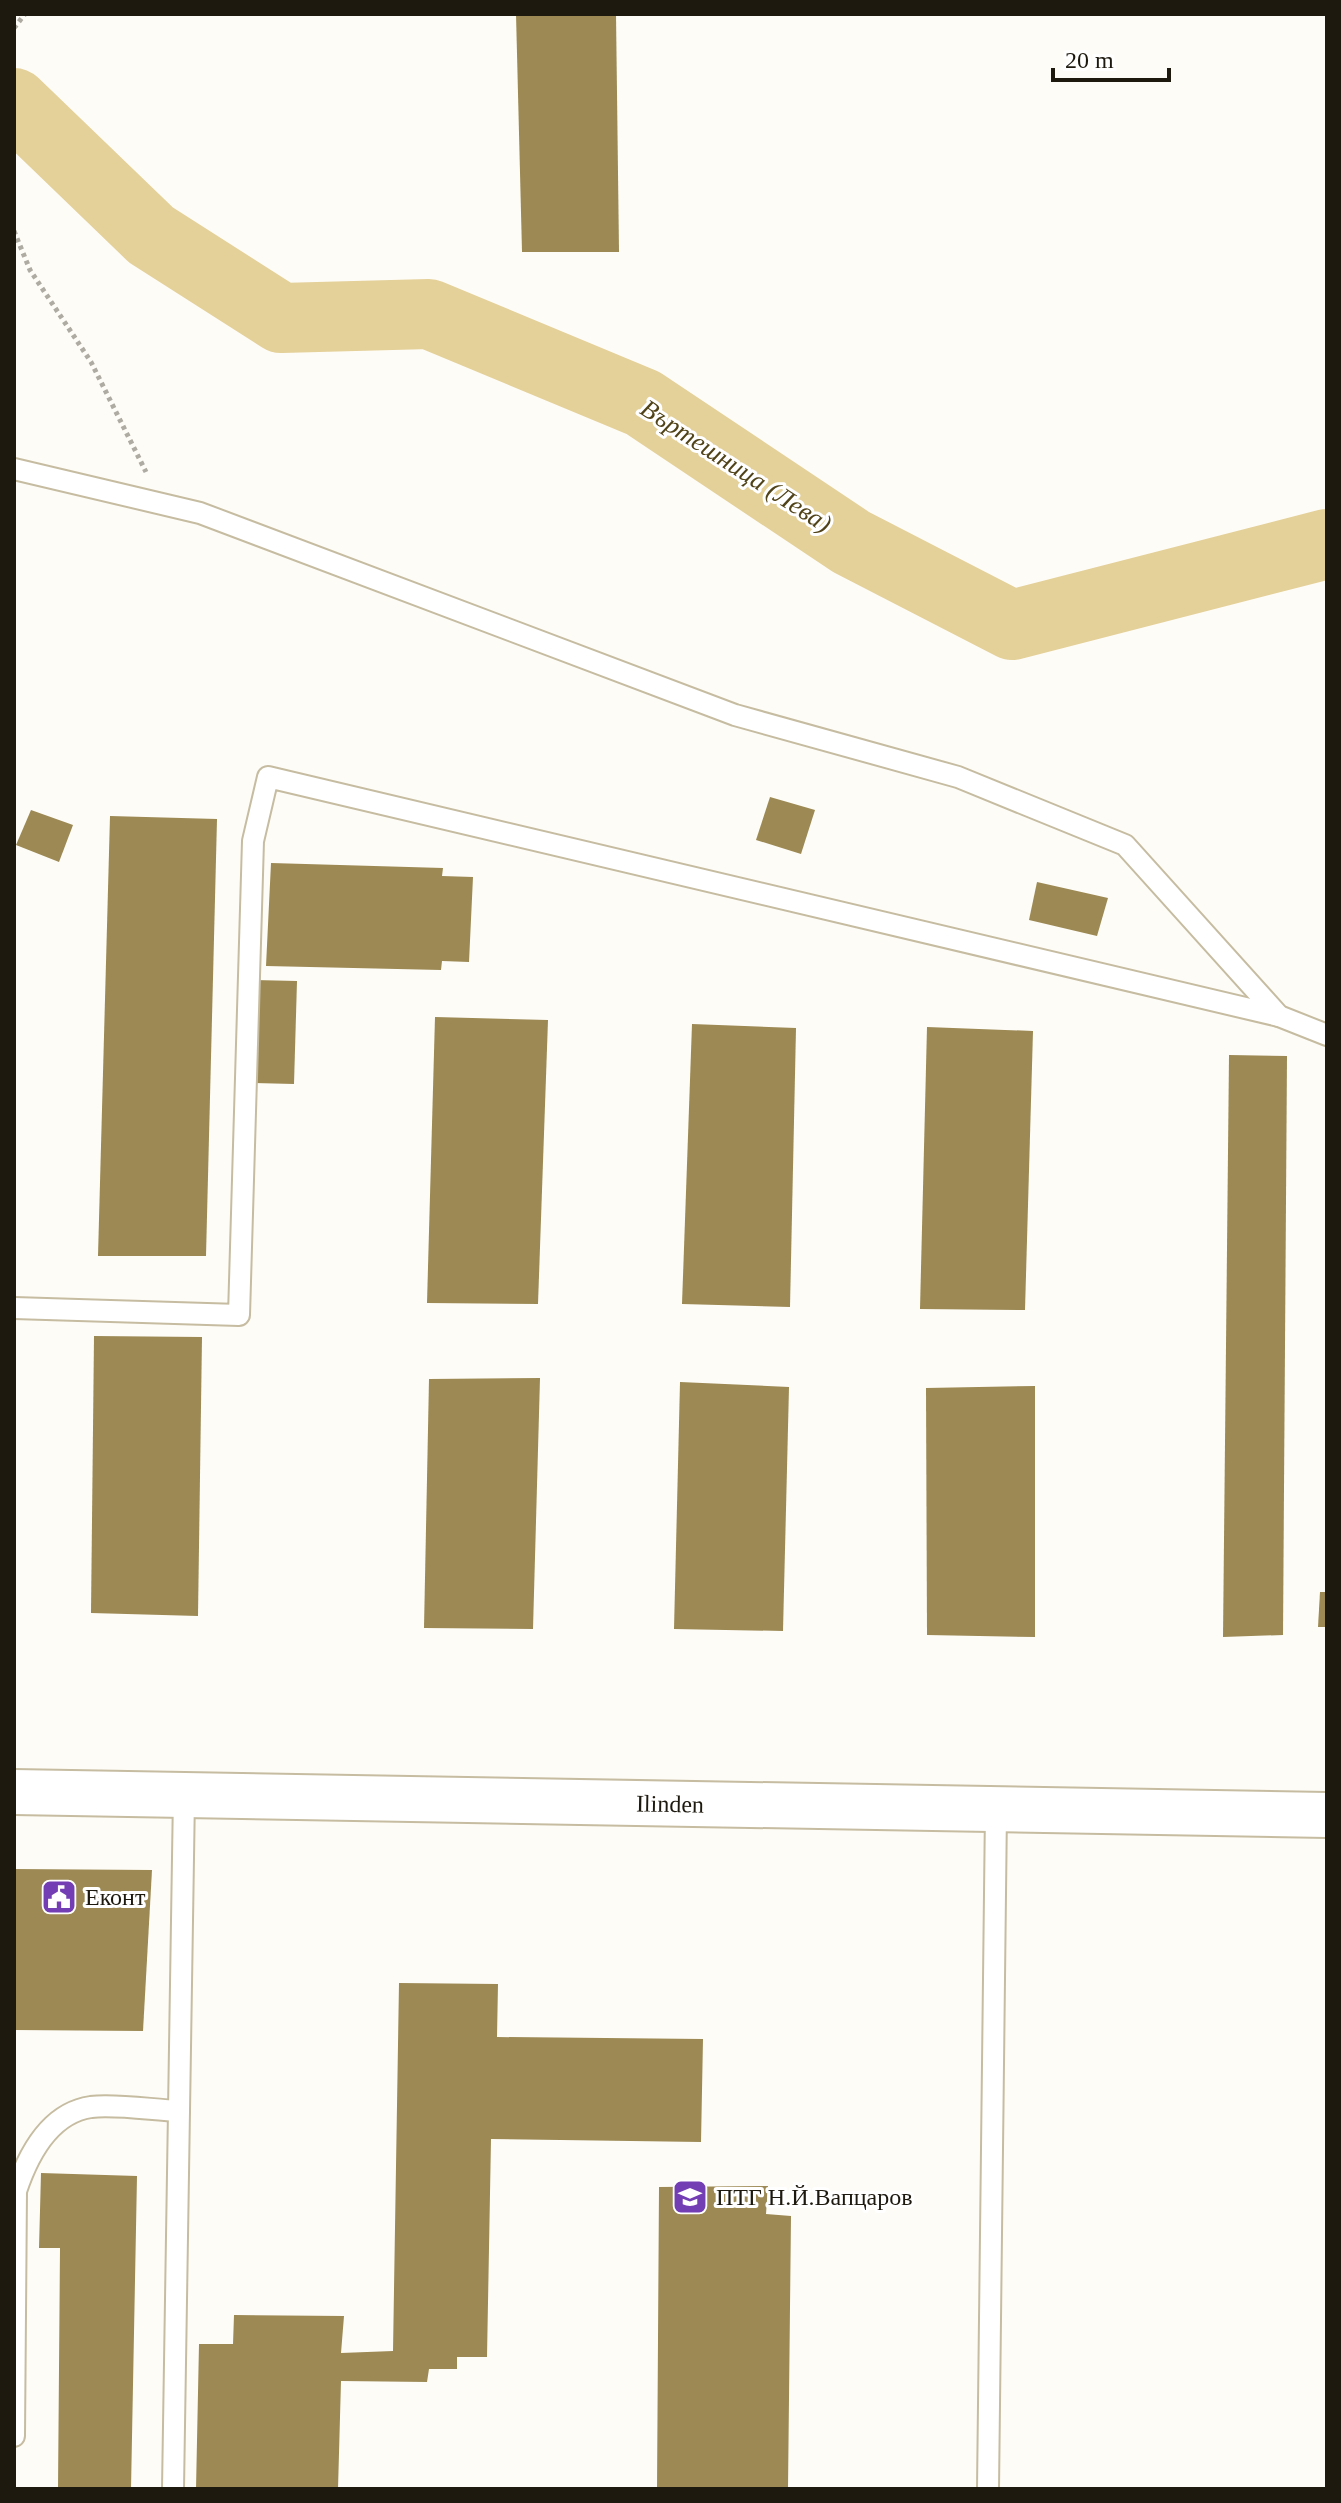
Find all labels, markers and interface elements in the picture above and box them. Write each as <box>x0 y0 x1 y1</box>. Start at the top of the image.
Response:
scale bar <box>1053 32 1169 82</box>
text: 20 m <box>1065 47 1114 73</box>
water label: Въртешница (Лева) <box>635 394 837 538</box>
street label: Ilinden <box>636 1790 704 1818</box>
public building icon: Еконт <box>40 1878 78 1916</box>
place label: Еконт <box>85 1884 146 1910</box>
school or university icon: ПТГ Н.Й.Вапцаров <box>671 2178 709 2216</box>
place label: ПТГ Н.Й.Вапцаров <box>716 2184 913 2210</box>

